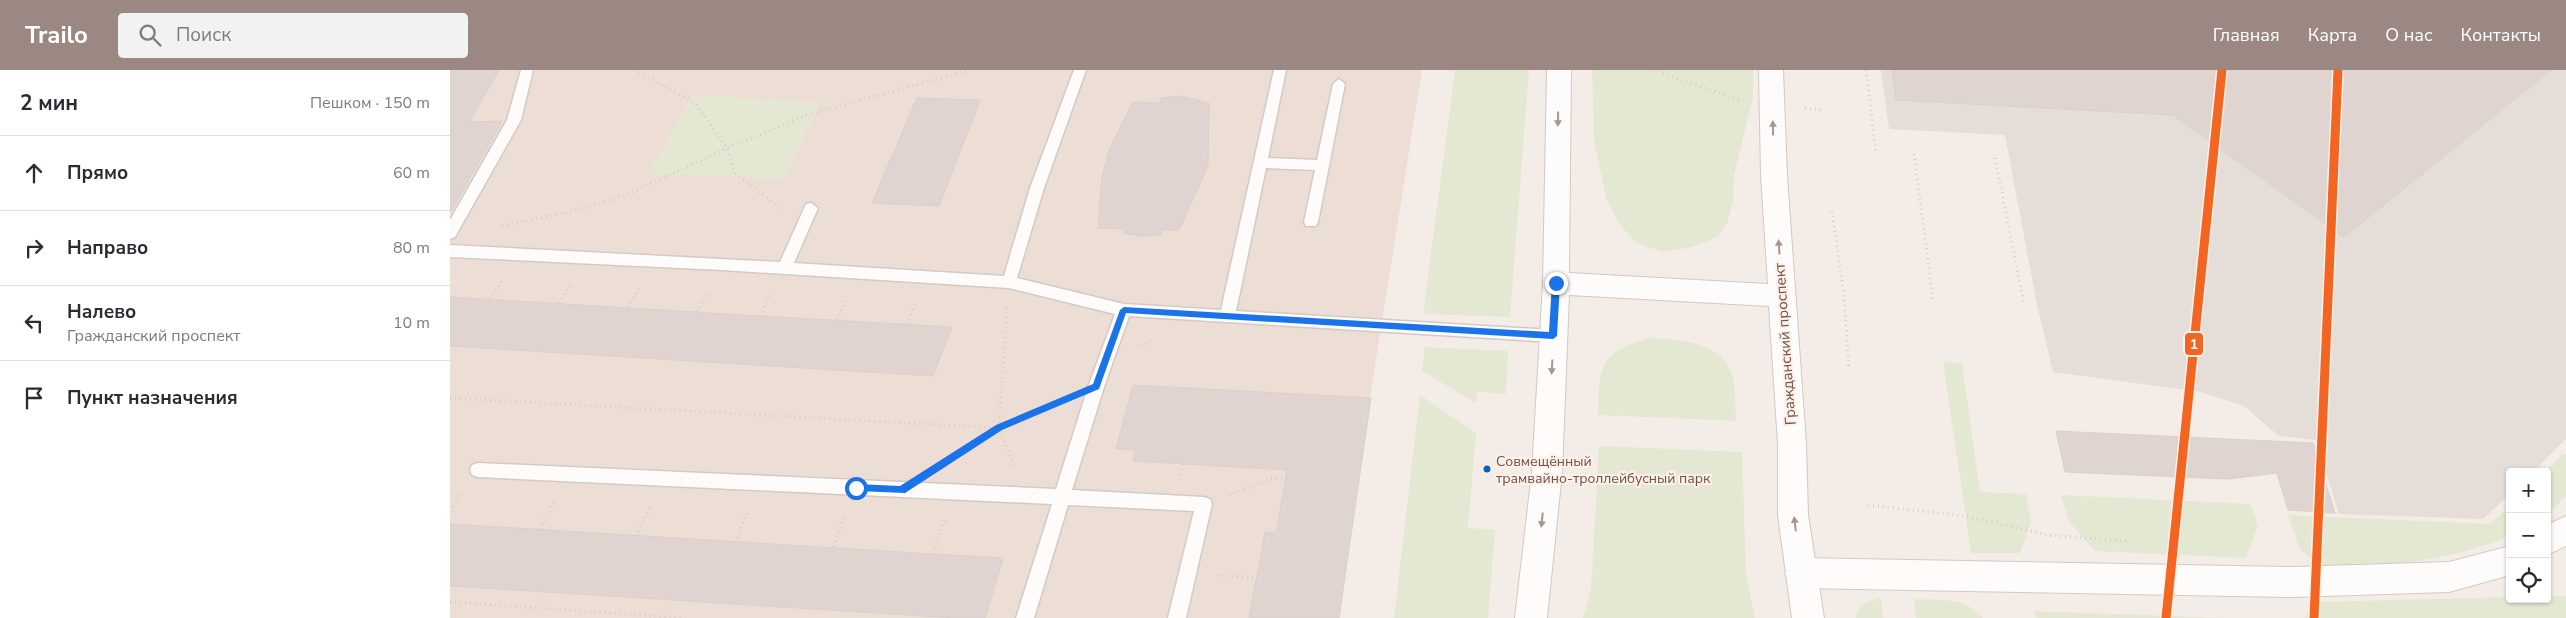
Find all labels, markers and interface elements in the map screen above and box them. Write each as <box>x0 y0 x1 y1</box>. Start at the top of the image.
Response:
search box <box>118 13 468 58</box>
text: Trailo <box>25 19 88 51</box>
icon: search <box>136 21 164 49</box>
text: Поиск <box>176 22 231 48</box>
text: Главная <box>2213 23 2280 47</box>
text: Карта <box>2308 23 2357 47</box>
text: О нас <box>2385 23 2433 47</box>
text: Контакты <box>2461 23 2541 47</box>
text: 2 мин <box>20 89 78 117</box>
text: Пешком · 150 m <box>310 92 430 114</box>
one-way arrow <box>1554 111 1562 127</box>
one-way arrow <box>1768 119 1776 135</box>
icon: ahead <box>20 159 48 187</box>
text: Прямо <box>67 160 128 186</box>
text: 60 m <box>393 162 430 184</box>
icon: right <box>20 234 48 262</box>
text: Направо <box>67 235 148 261</box>
text: 80 m <box>393 237 430 259</box>
one-way arrow <box>1774 239 1782 255</box>
street label: Гражданский проспект <box>1769 262 1801 426</box>
route end <box>1545 272 1568 295</box>
text: Налево <box>67 299 136 325</box>
icon: left <box>20 309 48 337</box>
text: 10 m <box>393 312 430 334</box>
text: Гражданский проспект <box>67 325 240 347</box>
line badge: 1 <box>2184 332 2204 356</box>
text: 1 <box>2190 335 2198 354</box>
one-way arrow <box>1547 359 1555 375</box>
icon: arrive <box>20 384 48 412</box>
text: Пункт назначения <box>67 385 238 411</box>
place label: Совмещённый трамвайно-троллейбусный парк <box>1496 452 1711 488</box>
marker: Совмещённый трамвайно-троллейбусный парк <box>1482 464 1492 474</box>
map controls <box>2506 468 2551 603</box>
button: + <box>2506 468 2551 513</box>
route start <box>845 477 868 500</box>
one-way arrow <box>1538 513 1546 529</box>
button: − <box>2506 513 2551 558</box>
one-way arrow <box>1790 516 1798 532</box>
button: locate <box>2506 558 2551 603</box>

